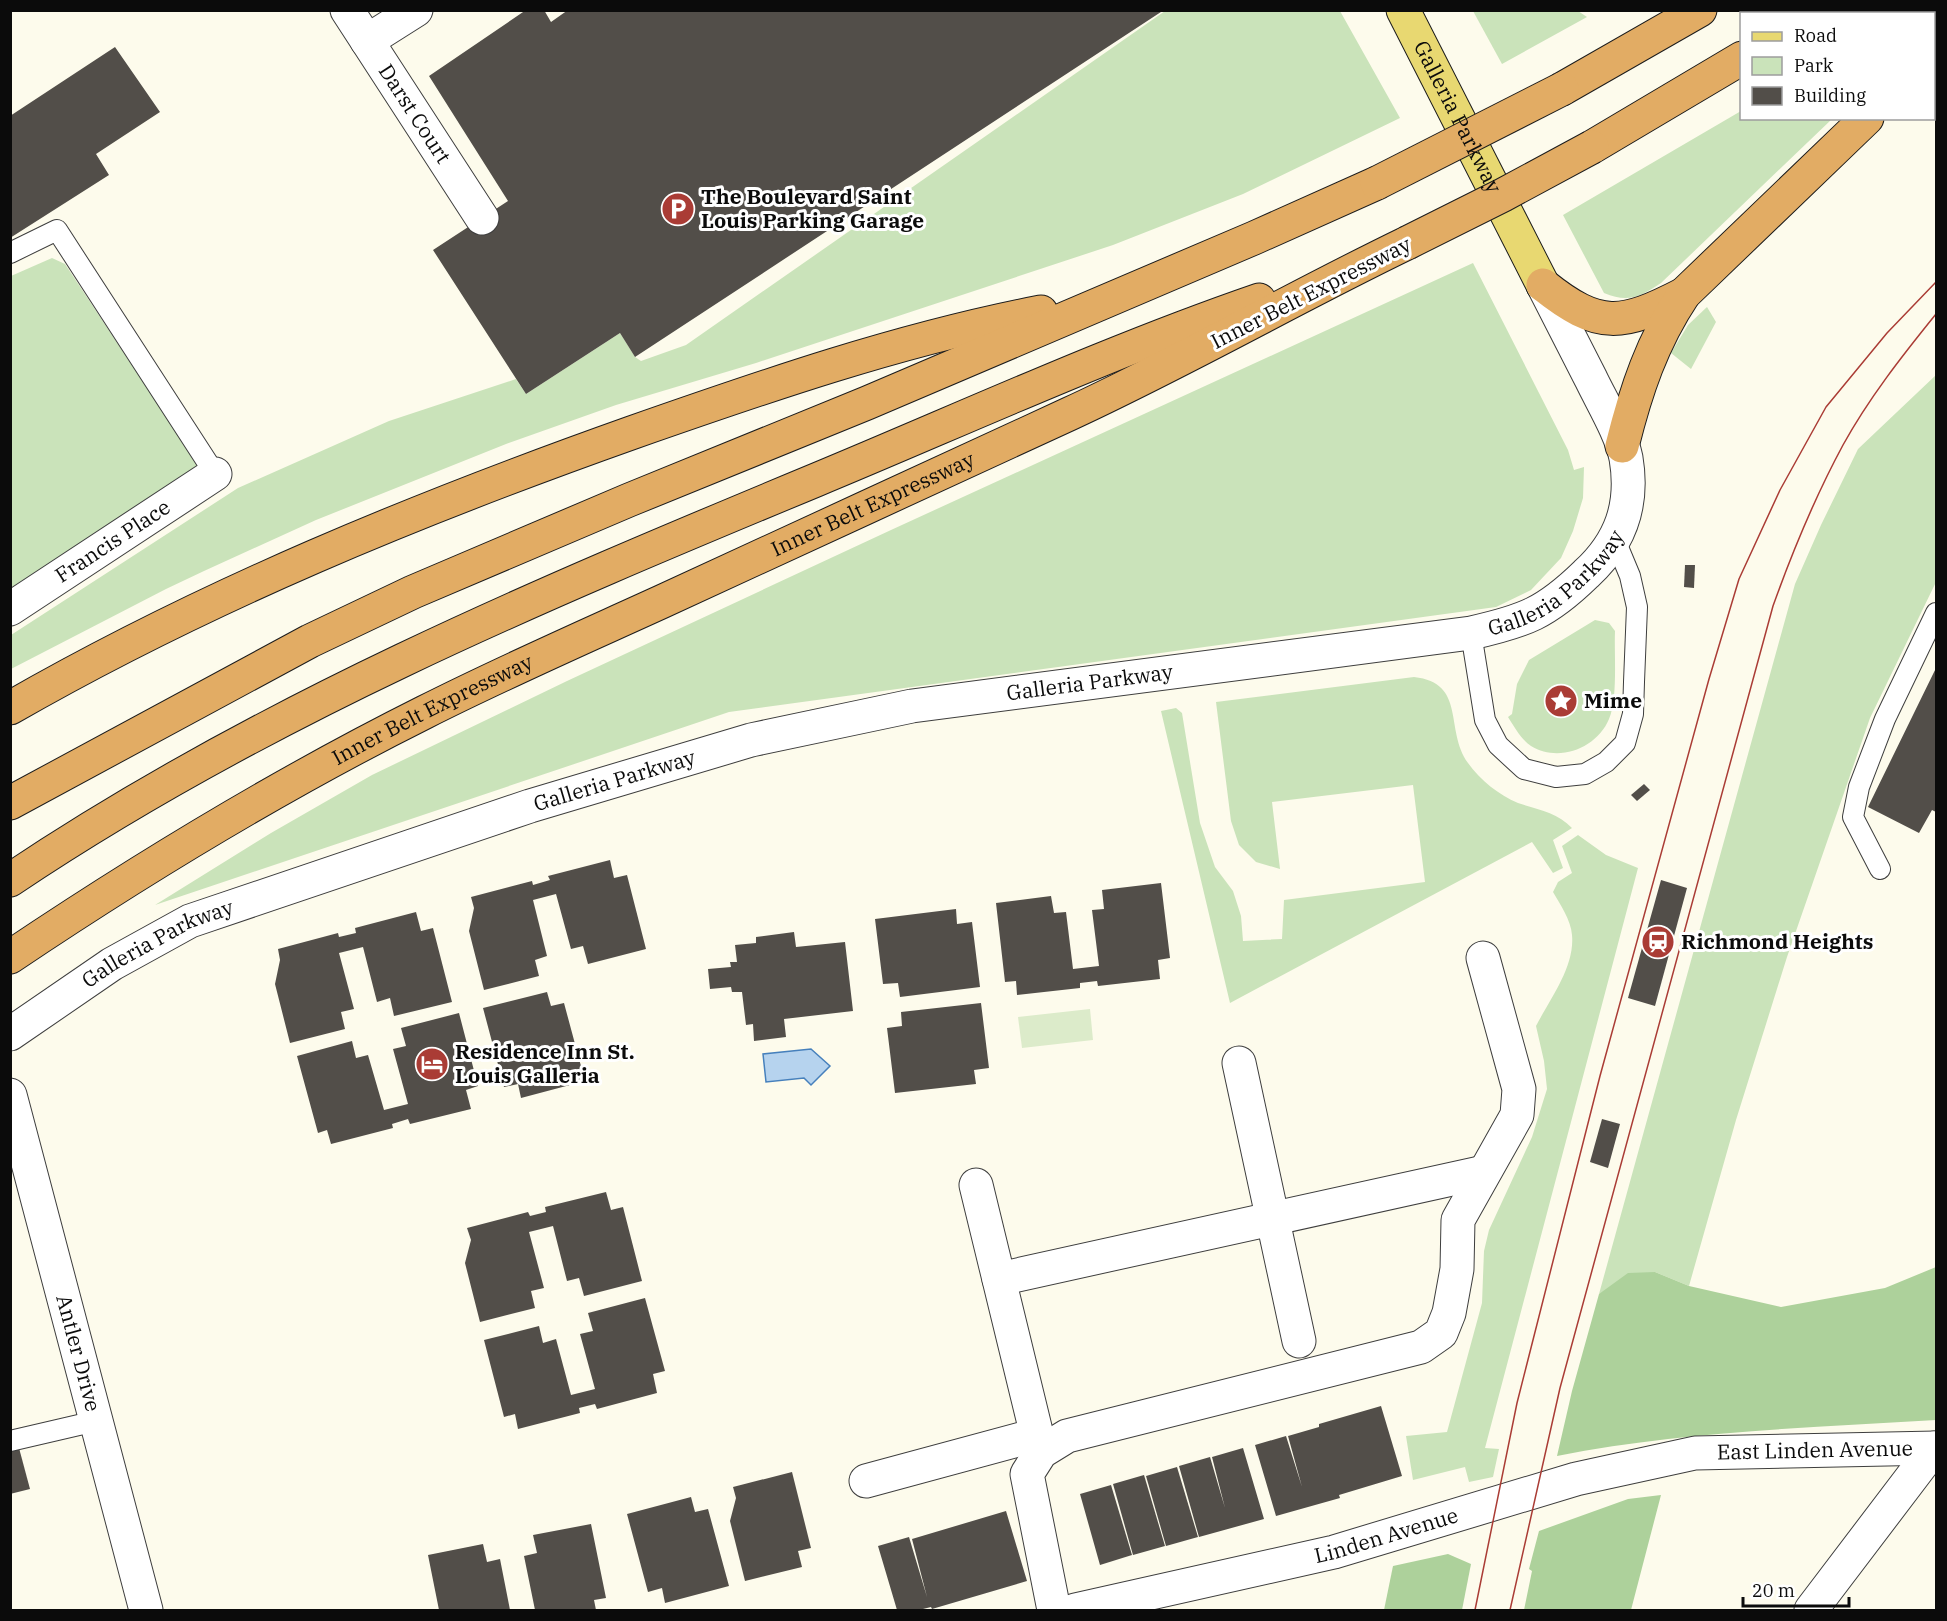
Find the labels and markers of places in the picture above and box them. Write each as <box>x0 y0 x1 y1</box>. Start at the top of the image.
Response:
place label: The Boulevard Saint Louis Parking Garage <box>701 182 924 234</box>
parking icon: The Boulevard Saint Louis Parking Garage <box>660 191 696 227</box>
place icon: Mime <box>1543 683 1579 719</box>
place label: Mime <box>1584 686 1642 714</box>
station icon: Richmond Heights <box>1640 924 1676 960</box>
place label: Richmond Heights <box>1681 927 1873 955</box>
place label: Residence Inn St. Louis Galleria <box>455 1037 635 1089</box>
hotel icon: Residence Inn St. Louis Galleria <box>414 1046 450 1082</box>

